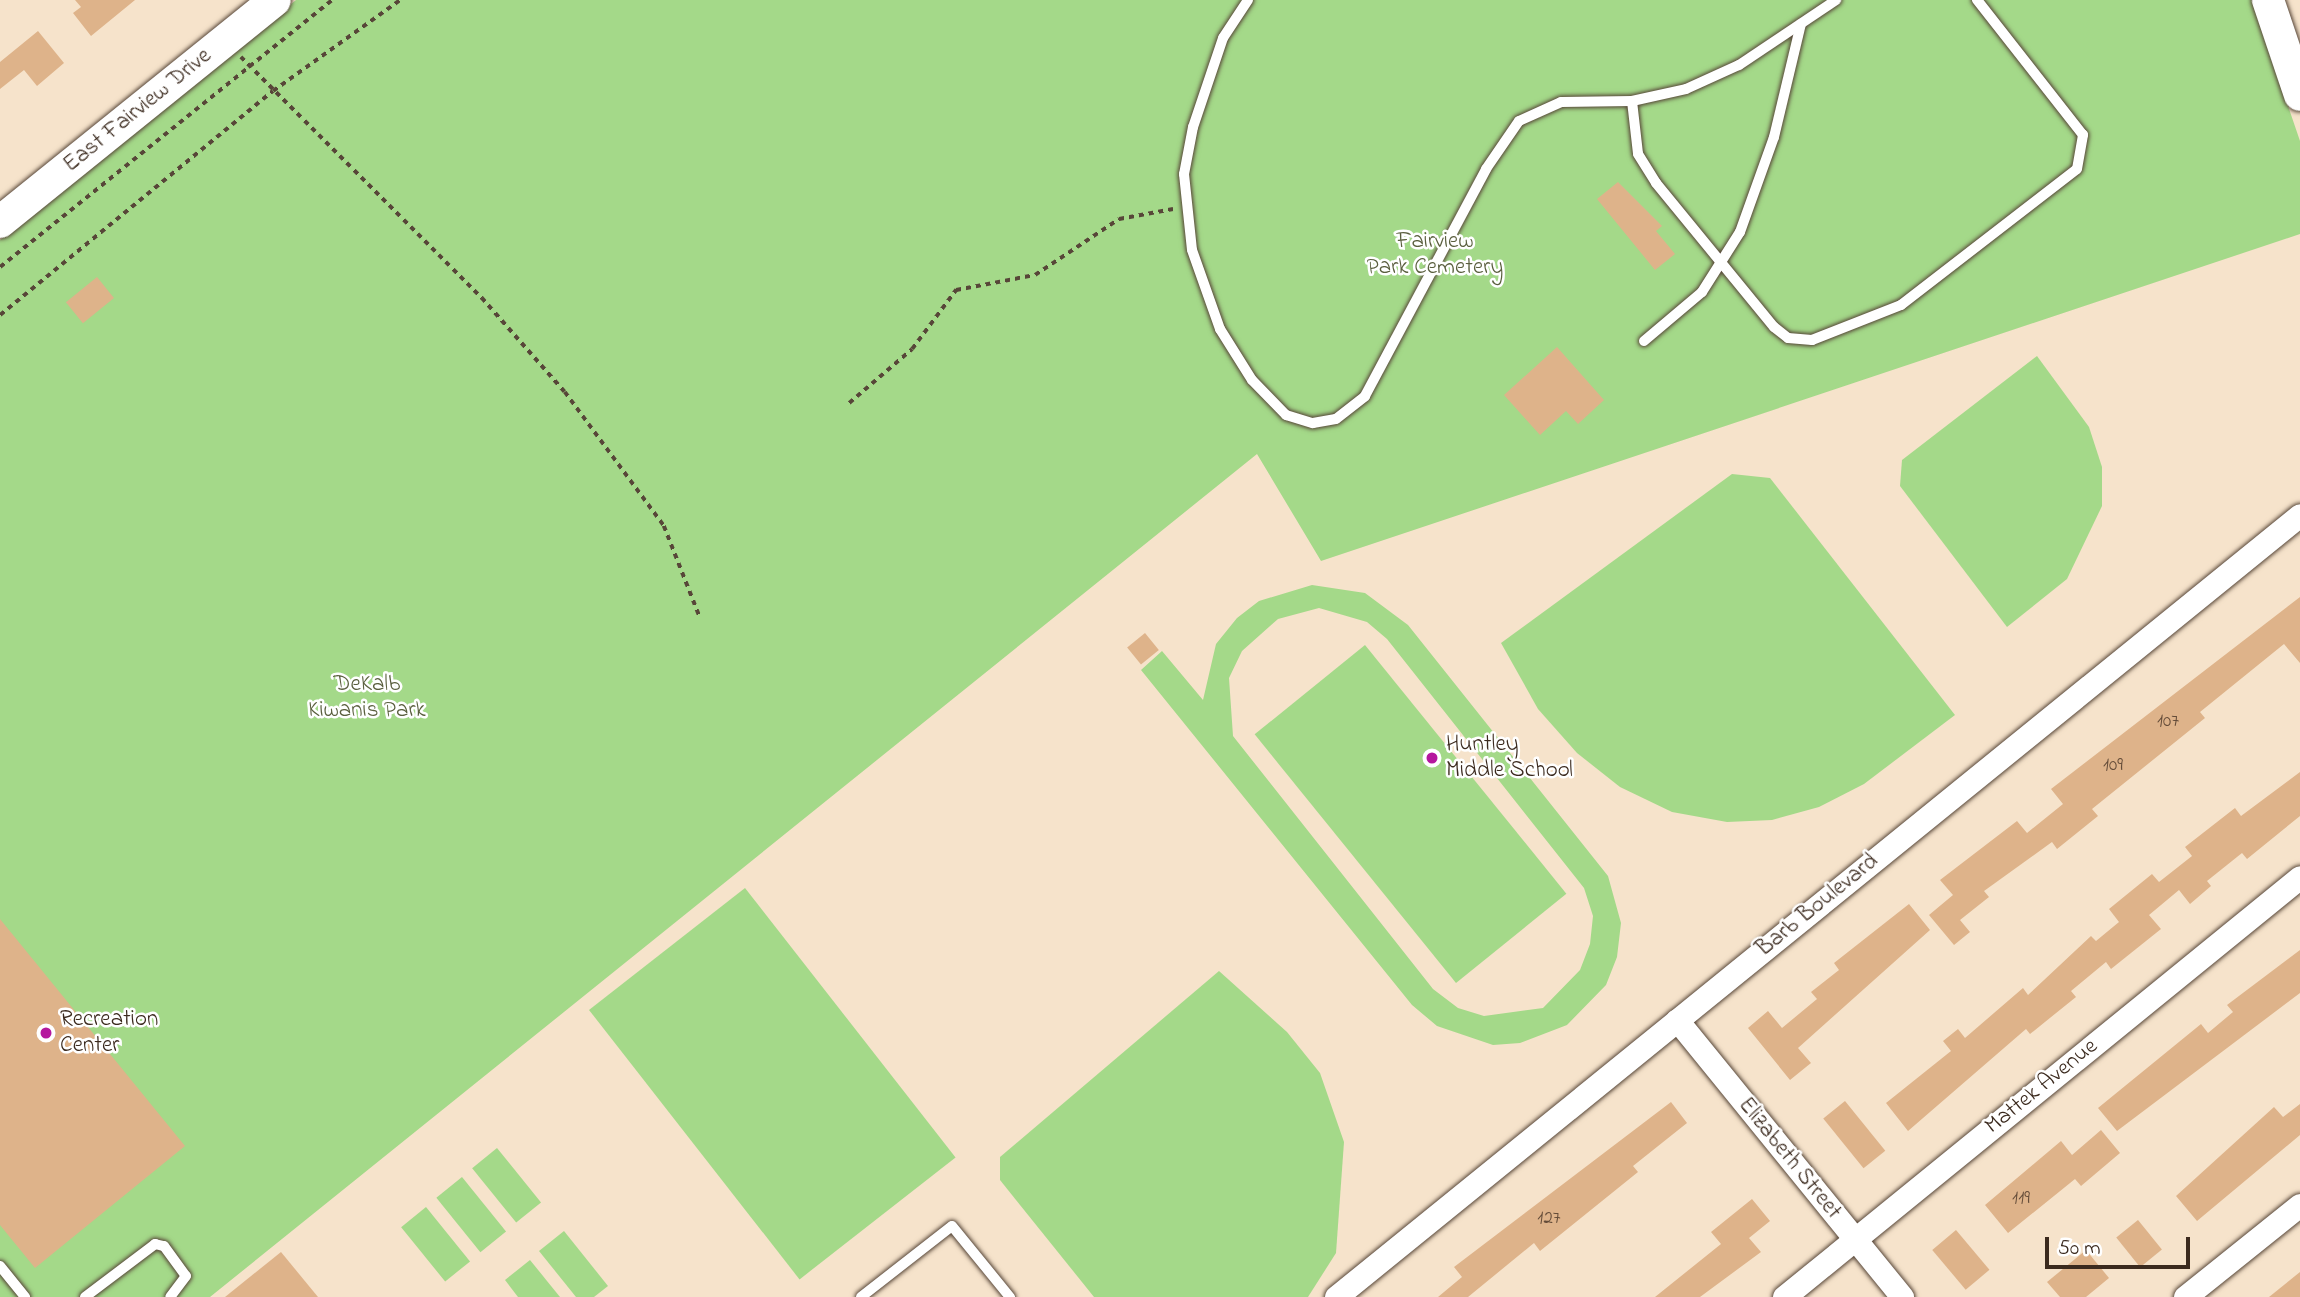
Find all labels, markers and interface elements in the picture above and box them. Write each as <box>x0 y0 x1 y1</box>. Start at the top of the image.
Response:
street label: East Fairview Drive <box>58 43 218 179</box>
park label: Fairview Park Cemetery <box>1367 228 1503 282</box>
park label: DeKalb Kiwanis Park <box>308 671 426 725</box>
house number: 107 <box>2157 711 2179 733</box>
place label: Huntley Middle School <box>1446 731 1573 785</box>
marker: Huntley Middle School <box>1424 750 1440 766</box>
house number: 109 <box>2103 755 2123 777</box>
street label: Barb Boulevard <box>1751 848 1885 964</box>
place label: Recreation Center <box>60 1006 158 1060</box>
marker: Recreation Center <box>38 1025 54 1041</box>
street label: Mattek Avenue <box>1980 1033 2104 1141</box>
street label: Elizabeth Street <box>1731 1092 1847 1226</box>
house number: 119 <box>2012 1188 2030 1210</box>
house number: 127 <box>1537 1208 1561 1230</box>
scale bar <box>2048 1224 2193 1268</box>
text: 50 m <box>2058 1234 2101 1264</box>

